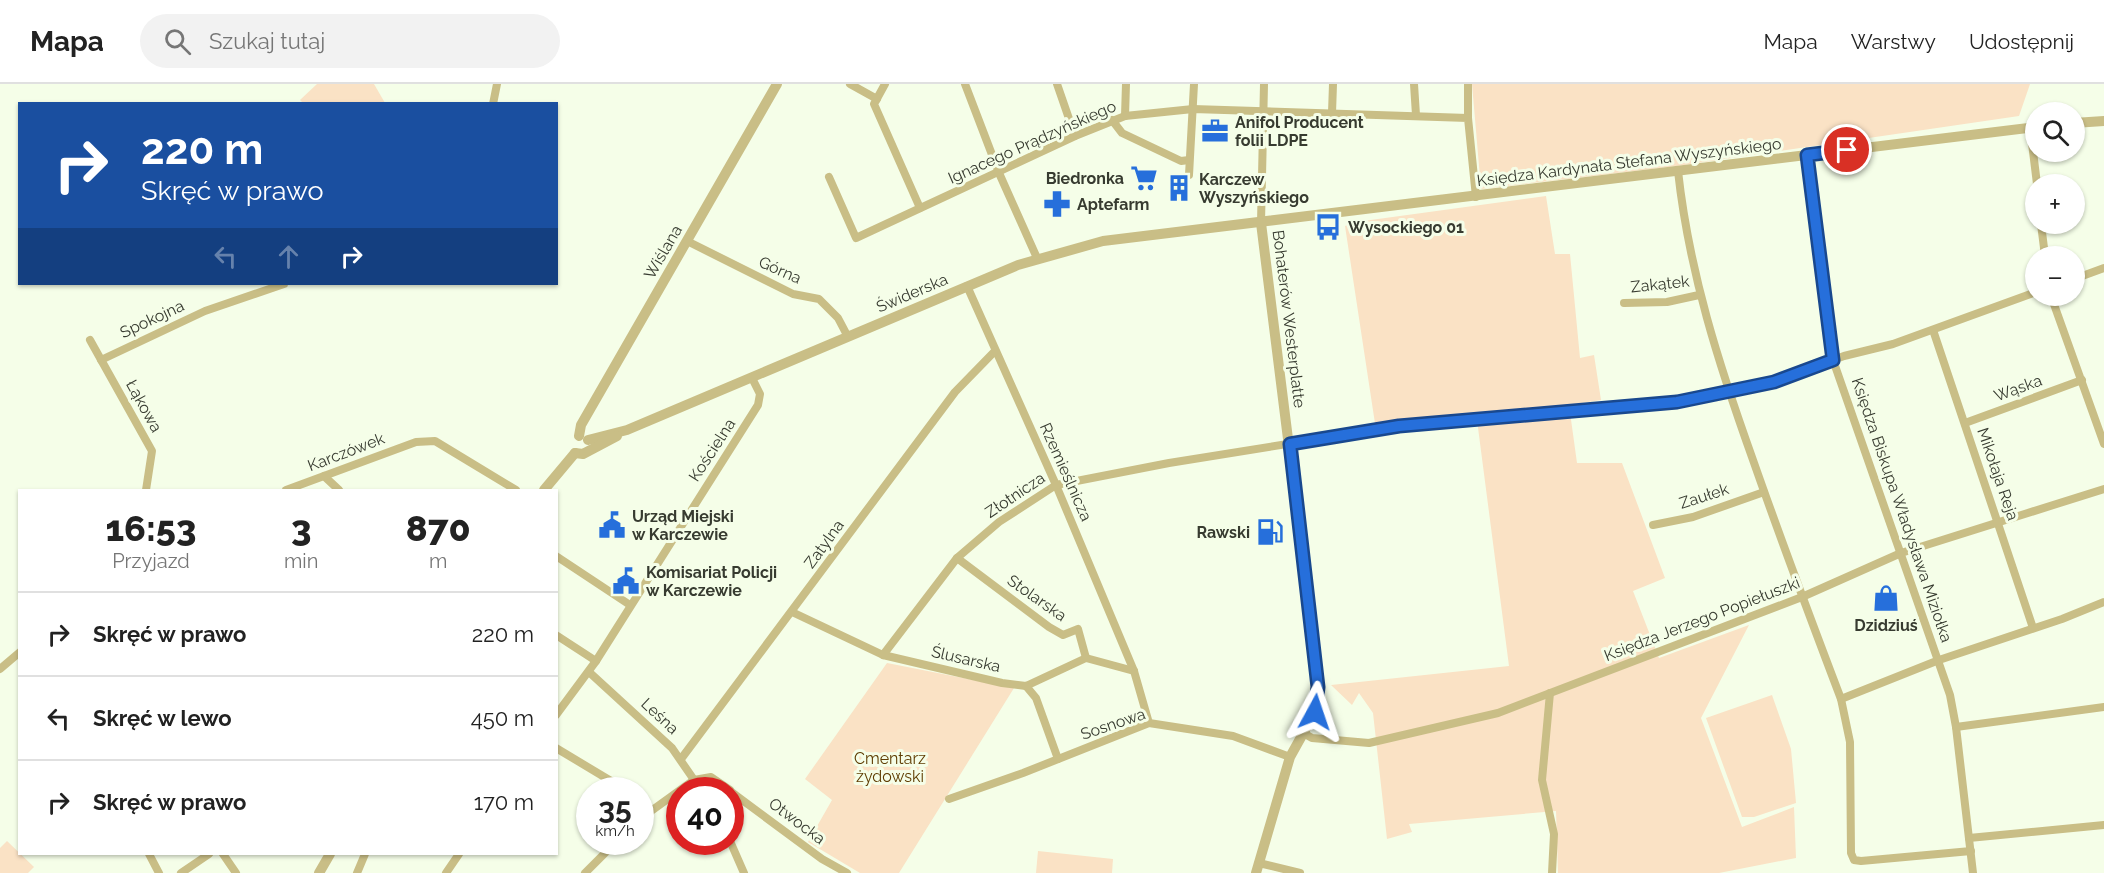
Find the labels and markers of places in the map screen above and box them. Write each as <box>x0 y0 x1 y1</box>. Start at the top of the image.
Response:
place label: Anifol Producent folii LDPE <box>1235 113 1364 150</box>
office icon: Anifol Producent folii LDPE <box>1200 116 1230 146</box>
pin <box>1821 124 1872 175</box>
supermarket icon: Biedronka <box>1129 163 1159 193</box>
place label: Biedronka <box>1046 169 1124 188</box>
place label: Karczew Wyszyńskiego <box>1199 170 1309 207</box>
building icon: Karczew Wyszyńskiego <box>1164 173 1194 203</box>
pharmacy icon: Aptefarm <box>1042 189 1072 219</box>
place label: Aptefarm <box>1077 195 1150 214</box>
bus stop icon: Wysockiego 01 <box>1313 212 1343 242</box>
place label: Wysockiego 01 <box>1348 218 1464 237</box>
place label: Urząd Miejski w Karczewie <box>632 507 734 544</box>
public building icon: Urząd Miejski w Karczewie <box>597 510 627 540</box>
fuel station icon: Rawski <box>1255 517 1285 547</box>
place label: Rawski <box>1197 523 1250 542</box>
place label: Komisariat Policji w Karczewie <box>646 563 777 600</box>
public building icon: Komisariat Policji w Karczewie <box>611 566 641 596</box>
shop icon: Dzidziuś <box>1871 583 1901 613</box>
place label: Dzidziuś <box>1854 616 1918 635</box>

